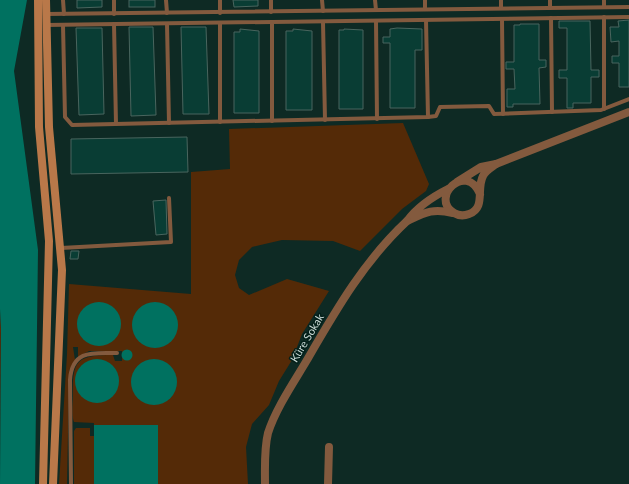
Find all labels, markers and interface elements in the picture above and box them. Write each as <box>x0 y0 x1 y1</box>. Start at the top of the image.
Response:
street label: Küre Sokak <box>287 311 326 364</box>

